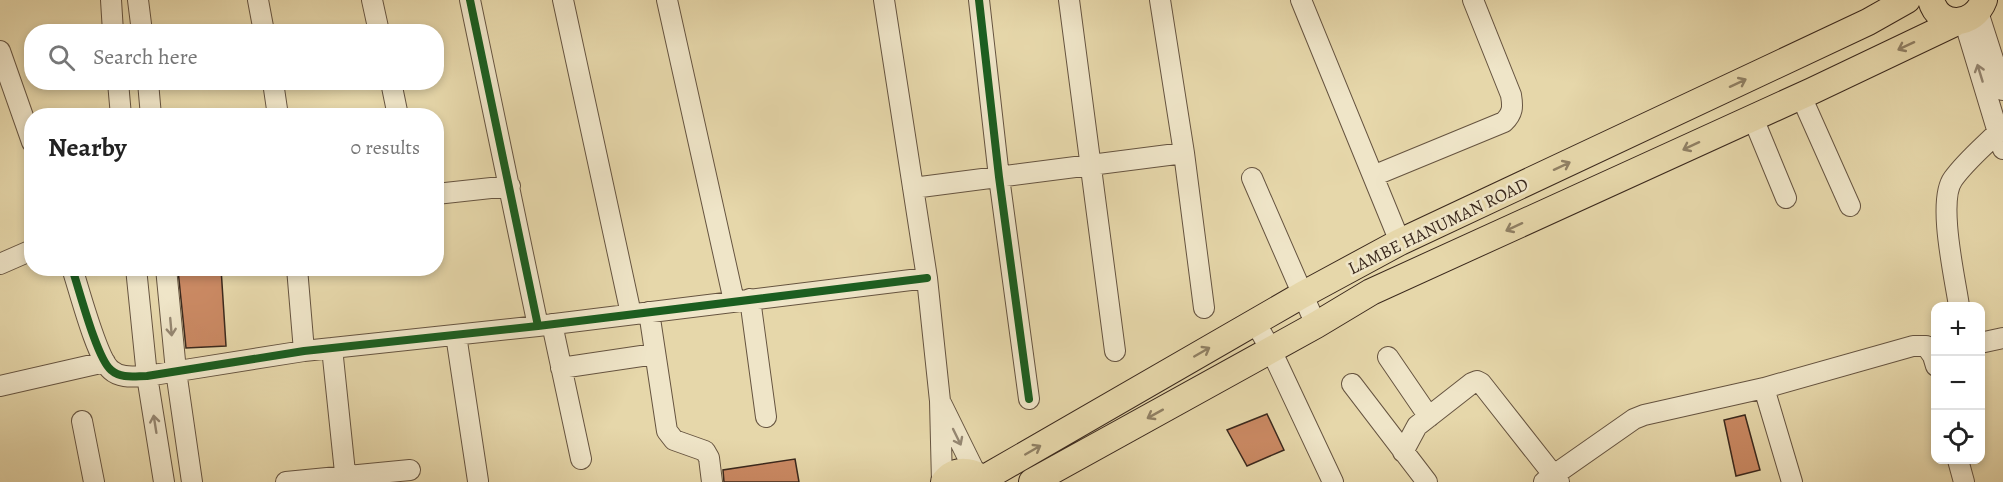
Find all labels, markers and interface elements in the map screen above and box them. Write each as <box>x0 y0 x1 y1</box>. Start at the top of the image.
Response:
search box <box>24 24 444 90</box>
icon: search <box>45 41 78 74</box>
one-way arrow <box>1897 41 1915 53</box>
text: Search here <box>93 42 198 72</box>
one-way arrow <box>1974 64 1985 83</box>
one-way arrow <box>1729 77 1747 89</box>
text: Nearby <box>48 130 127 165</box>
text: 0 results <box>351 134 420 161</box>
one-way arrow <box>1682 141 1700 152</box>
one-way arrow <box>1552 160 1570 172</box>
street label: LAMBE HANUMAN ROAD <box>1344 172 1532 280</box>
one-way arrow <box>1505 222 1523 233</box>
map controls <box>1931 302 1985 464</box>
button: + <box>1931 302 1985 356</box>
one-way arrow <box>166 316 177 336</box>
one-way arrow <box>1193 346 1210 358</box>
button: − <box>1931 356 1985 410</box>
one-way arrow <box>1147 408 1164 420</box>
button: locate <box>1931 410 1985 464</box>
one-way arrow <box>149 415 160 435</box>
one-way arrow <box>952 427 964 445</box>
one-way arrow <box>1024 443 1041 455</box>

